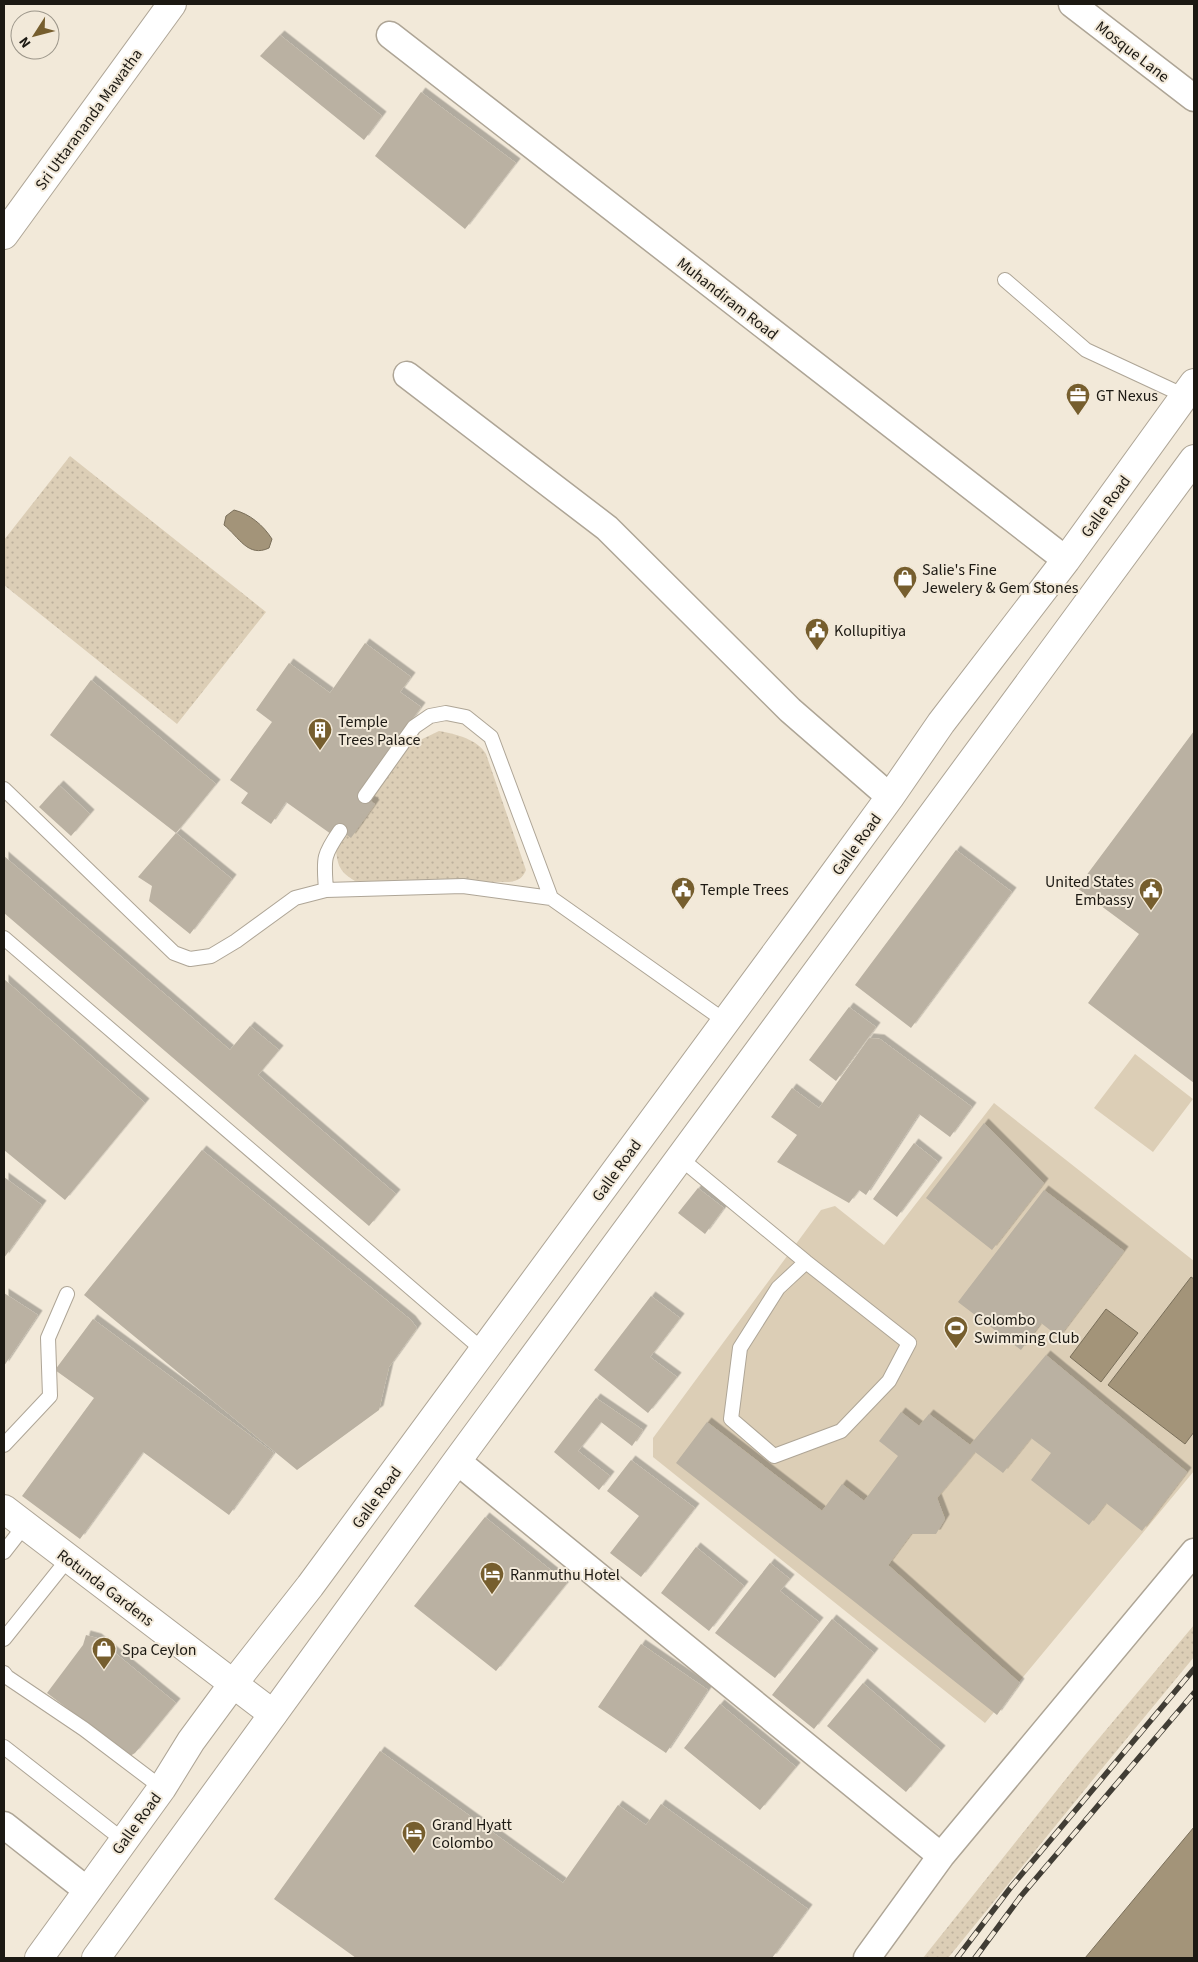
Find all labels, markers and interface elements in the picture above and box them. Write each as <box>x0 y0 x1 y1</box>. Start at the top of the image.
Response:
north arrow <box>10 10 60 60</box>
street label: Mosque Lane <box>1091 16 1174 88</box>
text: N <box>14 32 36 52</box>
street label: Sri Uttarananda Mawatha <box>30 44 148 195</box>
street label: Muhandiram Road <box>672 252 783 345</box>
office icon: GT Nexus <box>1065 382 1091 416</box>
place label: GT Nexus <box>1096 385 1158 407</box>
street label: Galle Road <box>1076 471 1136 542</box>
place label: Salie's Fine Jewelery & Gem Stones <box>922 559 1079 599</box>
shop icon: Salie's Fine Jewelery & Gem Stones <box>892 565 918 599</box>
public building icon: Kollupitiya <box>804 617 830 651</box>
place label: Kollupitiya <box>834 620 906 642</box>
place label: Temple Trees Palace <box>338 711 421 751</box>
building icon: Temple Trees Palace <box>307 717 333 751</box>
street label: Galle Road <box>827 809 887 880</box>
place label: United States Embassy <box>1045 871 1135 911</box>
public building icon: Temple Trees <box>670 876 696 910</box>
public building icon: United States Embassy <box>1138 877 1164 911</box>
place label: Temple Trees <box>700 879 789 901</box>
street label: Galle Road <box>587 1135 647 1206</box>
place label: Colombo Swimming Club <box>974 1309 1079 1349</box>
sports icon: Colombo Swimming Club <box>943 1315 969 1349</box>
street label: Galle Road <box>347 1462 407 1533</box>
street label: Rotunda Gardens <box>52 1544 159 1632</box>
hotel icon: Ranmuthu Hotel <box>479 1561 505 1595</box>
place label: Ranmuthu Hotel <box>510 1564 620 1586</box>
shop icon: Spa Ceylon <box>91 1636 117 1670</box>
place label: Spa Ceylon <box>122 1639 197 1661</box>
street label: Galle Road <box>107 1788 167 1859</box>
place label: Grand Hyatt Colombo <box>432 1814 512 1854</box>
hotel icon: Grand Hyatt Colombo <box>401 1820 427 1854</box>

